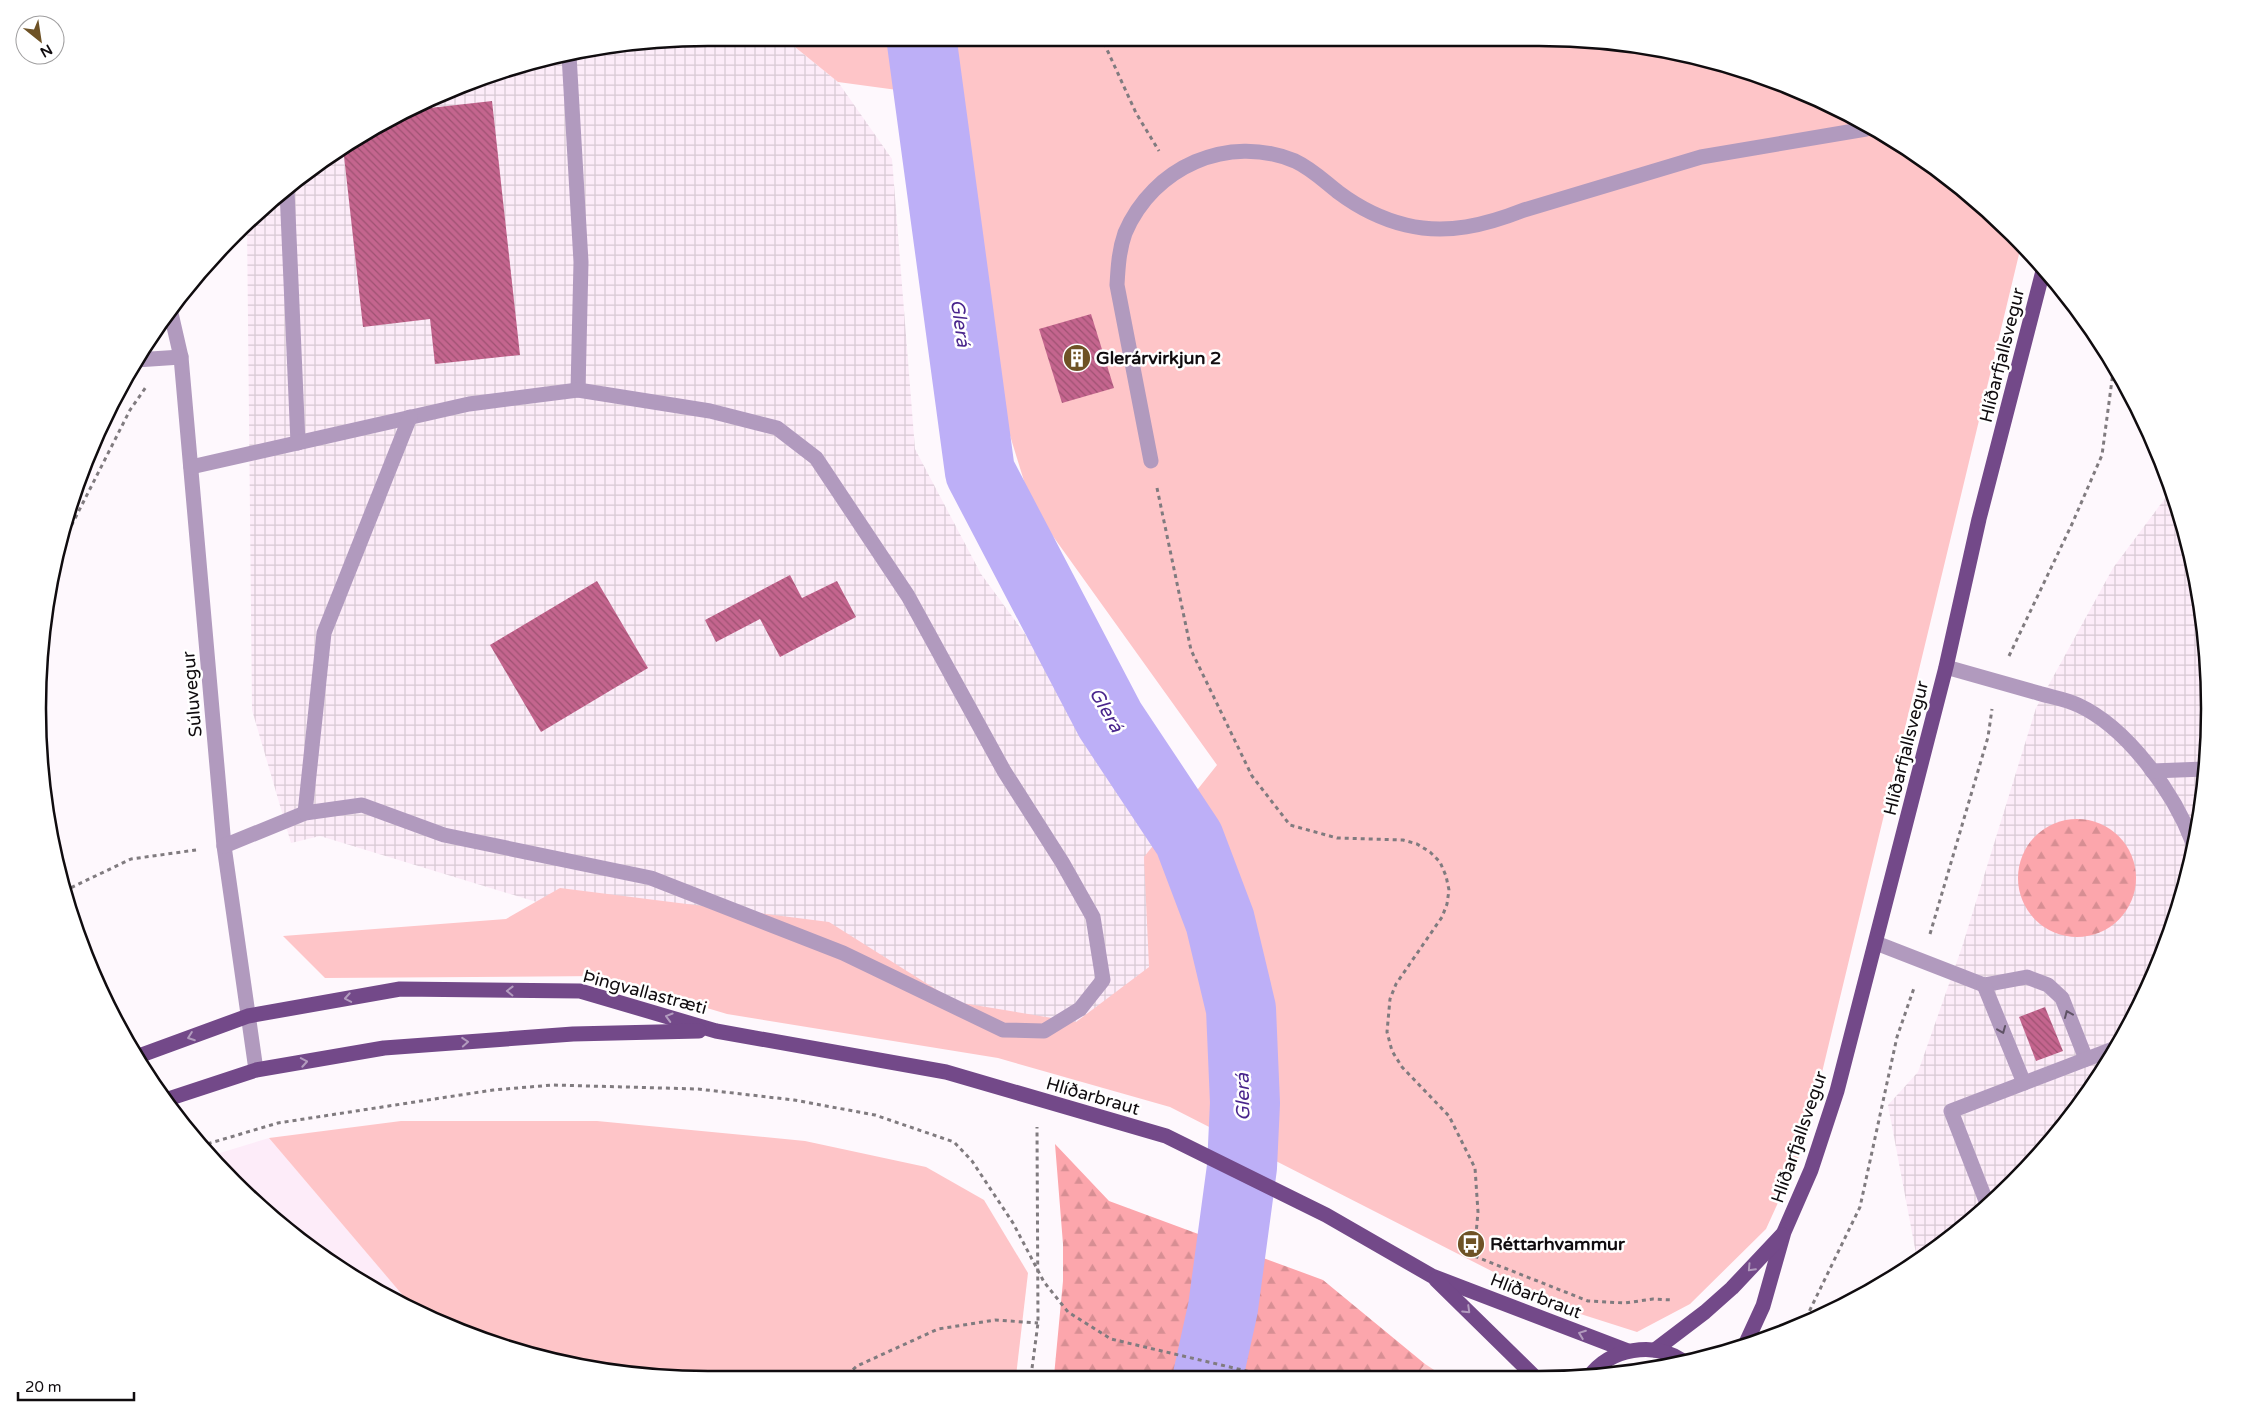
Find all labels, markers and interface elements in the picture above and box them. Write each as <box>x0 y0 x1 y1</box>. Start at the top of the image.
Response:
north arrow <box>15 15 65 65</box>
text: N <box>37 41 55 61</box>
street label: Hlíðarfjallsvegur <box>1975 285 2029 425</box>
water label: Glerá <box>946 298 974 350</box>
building icon: Glerárvirkjun 2 <box>1062 343 1092 373</box>
place label: Glerárvirkjun 2 <box>1096 347 1221 369</box>
street label: Súluvegur <box>177 650 207 738</box>
street label: Hlíðarfjallsvegur <box>1879 678 1933 818</box>
water label: Glerá <box>1085 684 1128 737</box>
street label: Þingvallastræti <box>581 965 709 1019</box>
one-way arrow <box>506 986 514 996</box>
one-way arrow <box>344 993 353 1003</box>
one-way arrow <box>2064 1010 2075 1019</box>
one-way arrow <box>665 1013 674 1023</box>
one-way arrow <box>1996 1025 2007 1034</box>
one-way arrow <box>187 1031 196 1041</box>
one-way arrow <box>462 1037 470 1048</box>
one-way arrow <box>300 1057 309 1067</box>
street label: Hlíðarfjallsvegur <box>1766 1068 1832 1206</box>
street label: Hlíðarbraut <box>1044 1072 1142 1120</box>
water label: Glerá <box>1232 1072 1254 1121</box>
bus stop icon: Réttarhvammur <box>1456 1229 1486 1259</box>
place label: Réttarhvammur <box>1490 1233 1626 1255</box>
one-way arrow <box>1748 1262 1757 1271</box>
street label: Hlíðarbraut <box>1487 1268 1585 1324</box>
one-way arrow <box>1461 1304 1470 1313</box>
one-way arrow <box>1578 1330 1587 1340</box>
scale bar <box>18 1370 134 1402</box>
text: 20 m <box>25 1378 62 1396</box>

